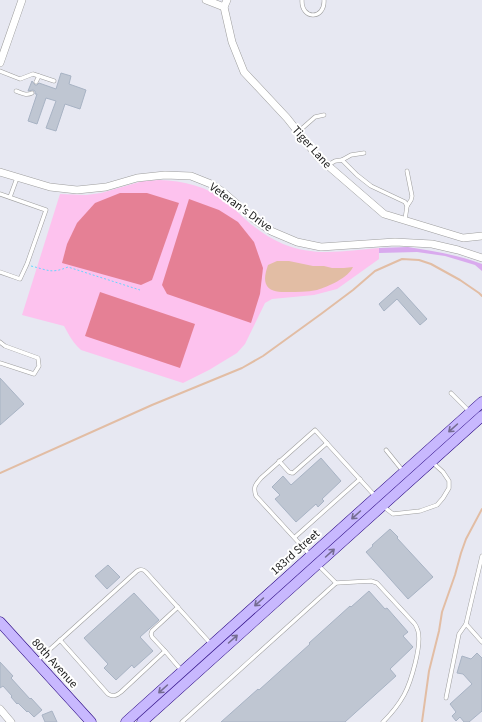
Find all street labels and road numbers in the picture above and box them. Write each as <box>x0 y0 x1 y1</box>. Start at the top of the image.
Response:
street label: Tiger Lane <box>288 122 335 172</box>
street label: Veteran's Drive <box>206 179 276 236</box>
street label: 183rd Street <box>267 526 324 579</box>
street label: 80th Avenue <box>28 635 82 692</box>

